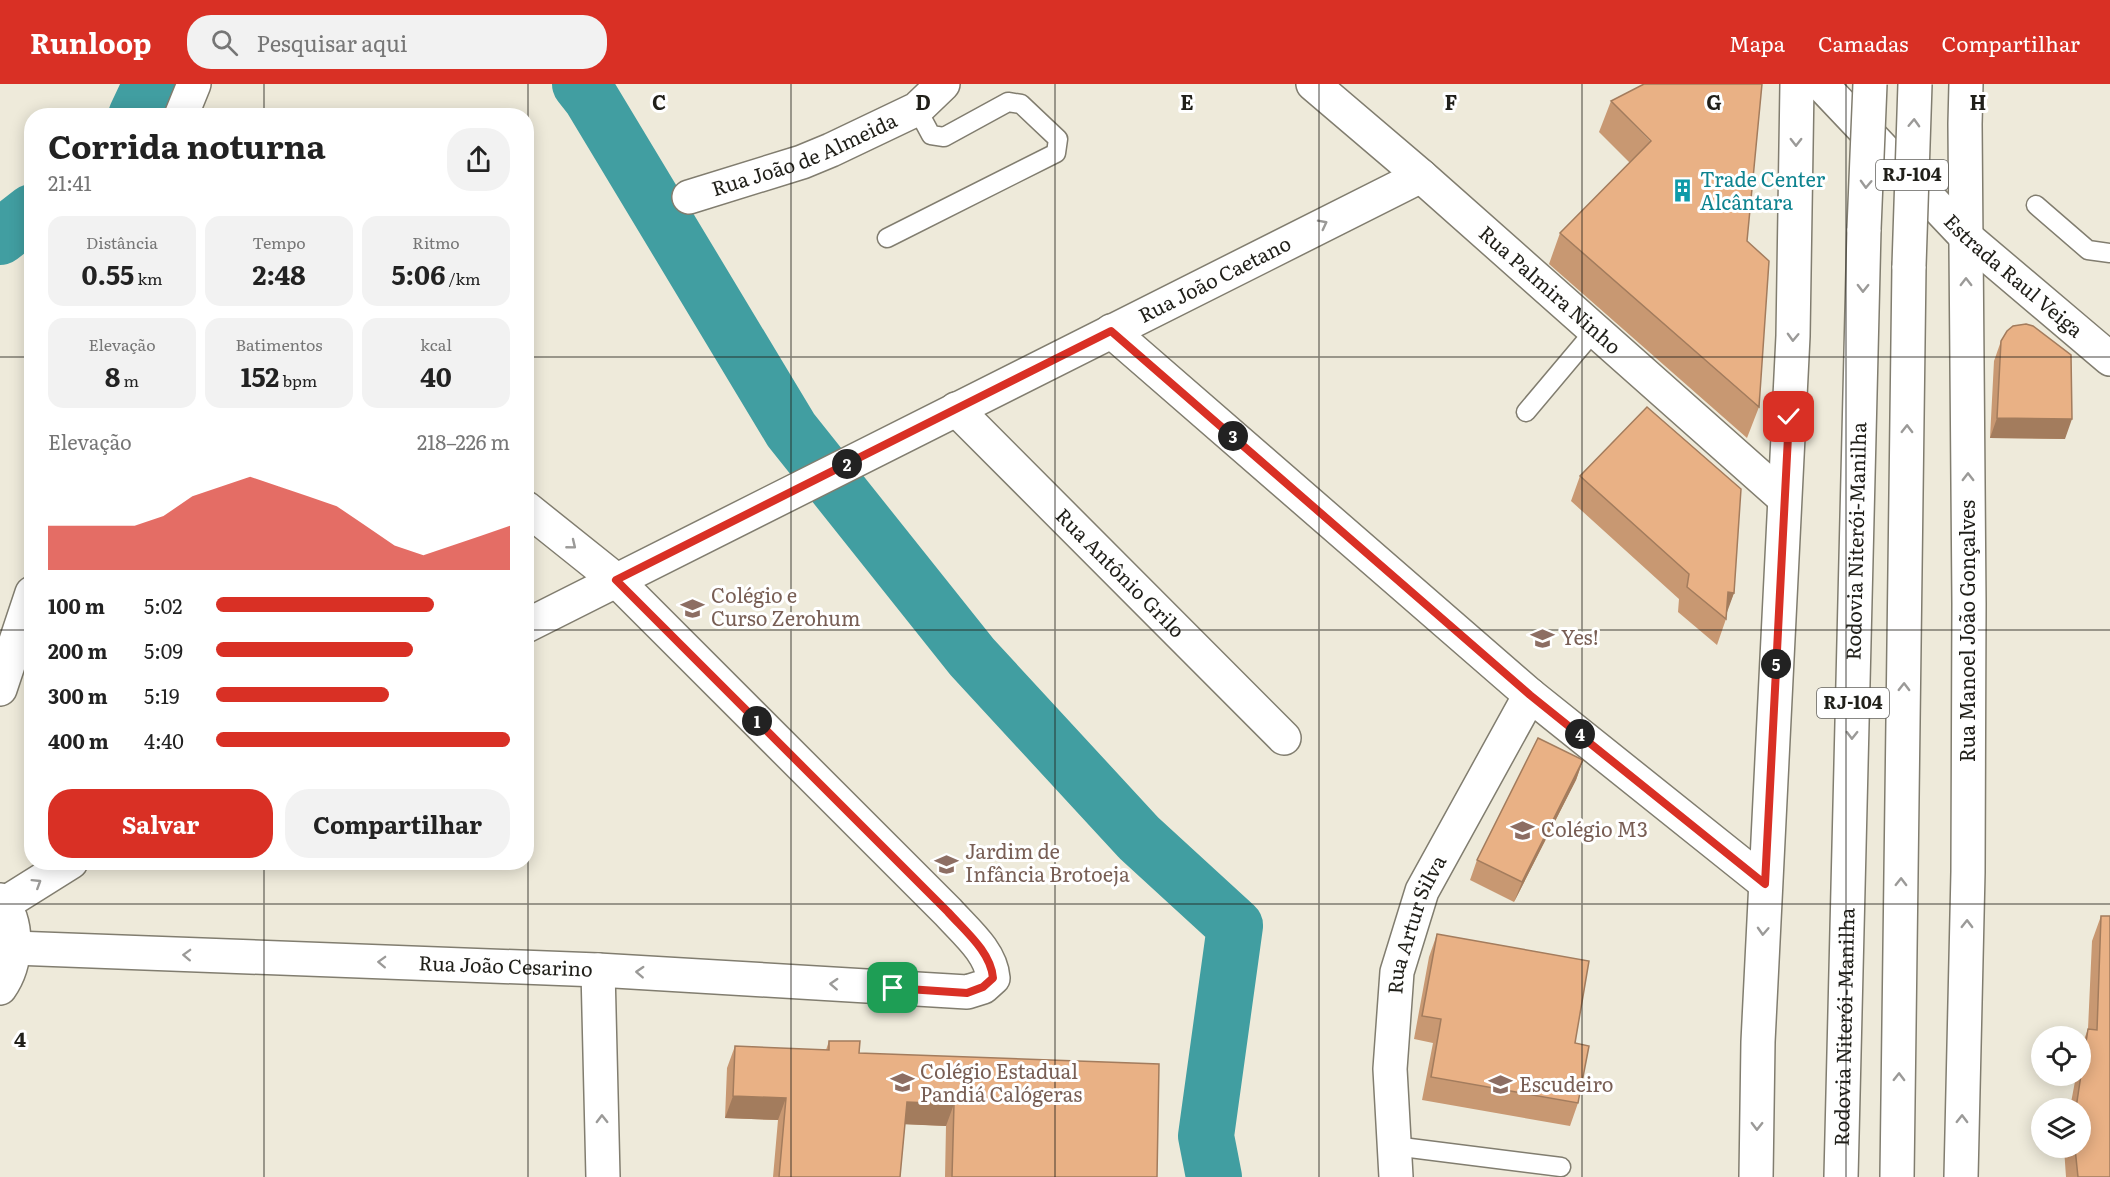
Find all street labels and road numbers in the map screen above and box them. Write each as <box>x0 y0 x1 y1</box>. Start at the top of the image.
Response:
street label: Rua João de Almeida <box>708 104 901 202</box>
road number: RJ-104 <box>1876 160 1948 190</box>
street label: Estrada Raul Veiga <box>1938 206 2091 343</box>
street label: Rua Palmira Ninho <box>1473 217 1629 360</box>
street label: Rua João Caetano <box>1132 227 1295 329</box>
street label: Rodovia Niterói-Manilha <box>1837 421 1872 661</box>
street label: Rua Antônio Grilo <box>1050 500 1193 644</box>
street label: Rua Manoel João Gonçalves <box>1951 500 1981 762</box>
road number: RJ-104 <box>1817 688 1889 718</box>
street label: Rua Artur Silva <box>1378 849 1452 995</box>
street label: Rodovia Niterói-Manilha <box>1825 907 1861 1147</box>
street label: Rua João Cesarino <box>418 946 593 983</box>

